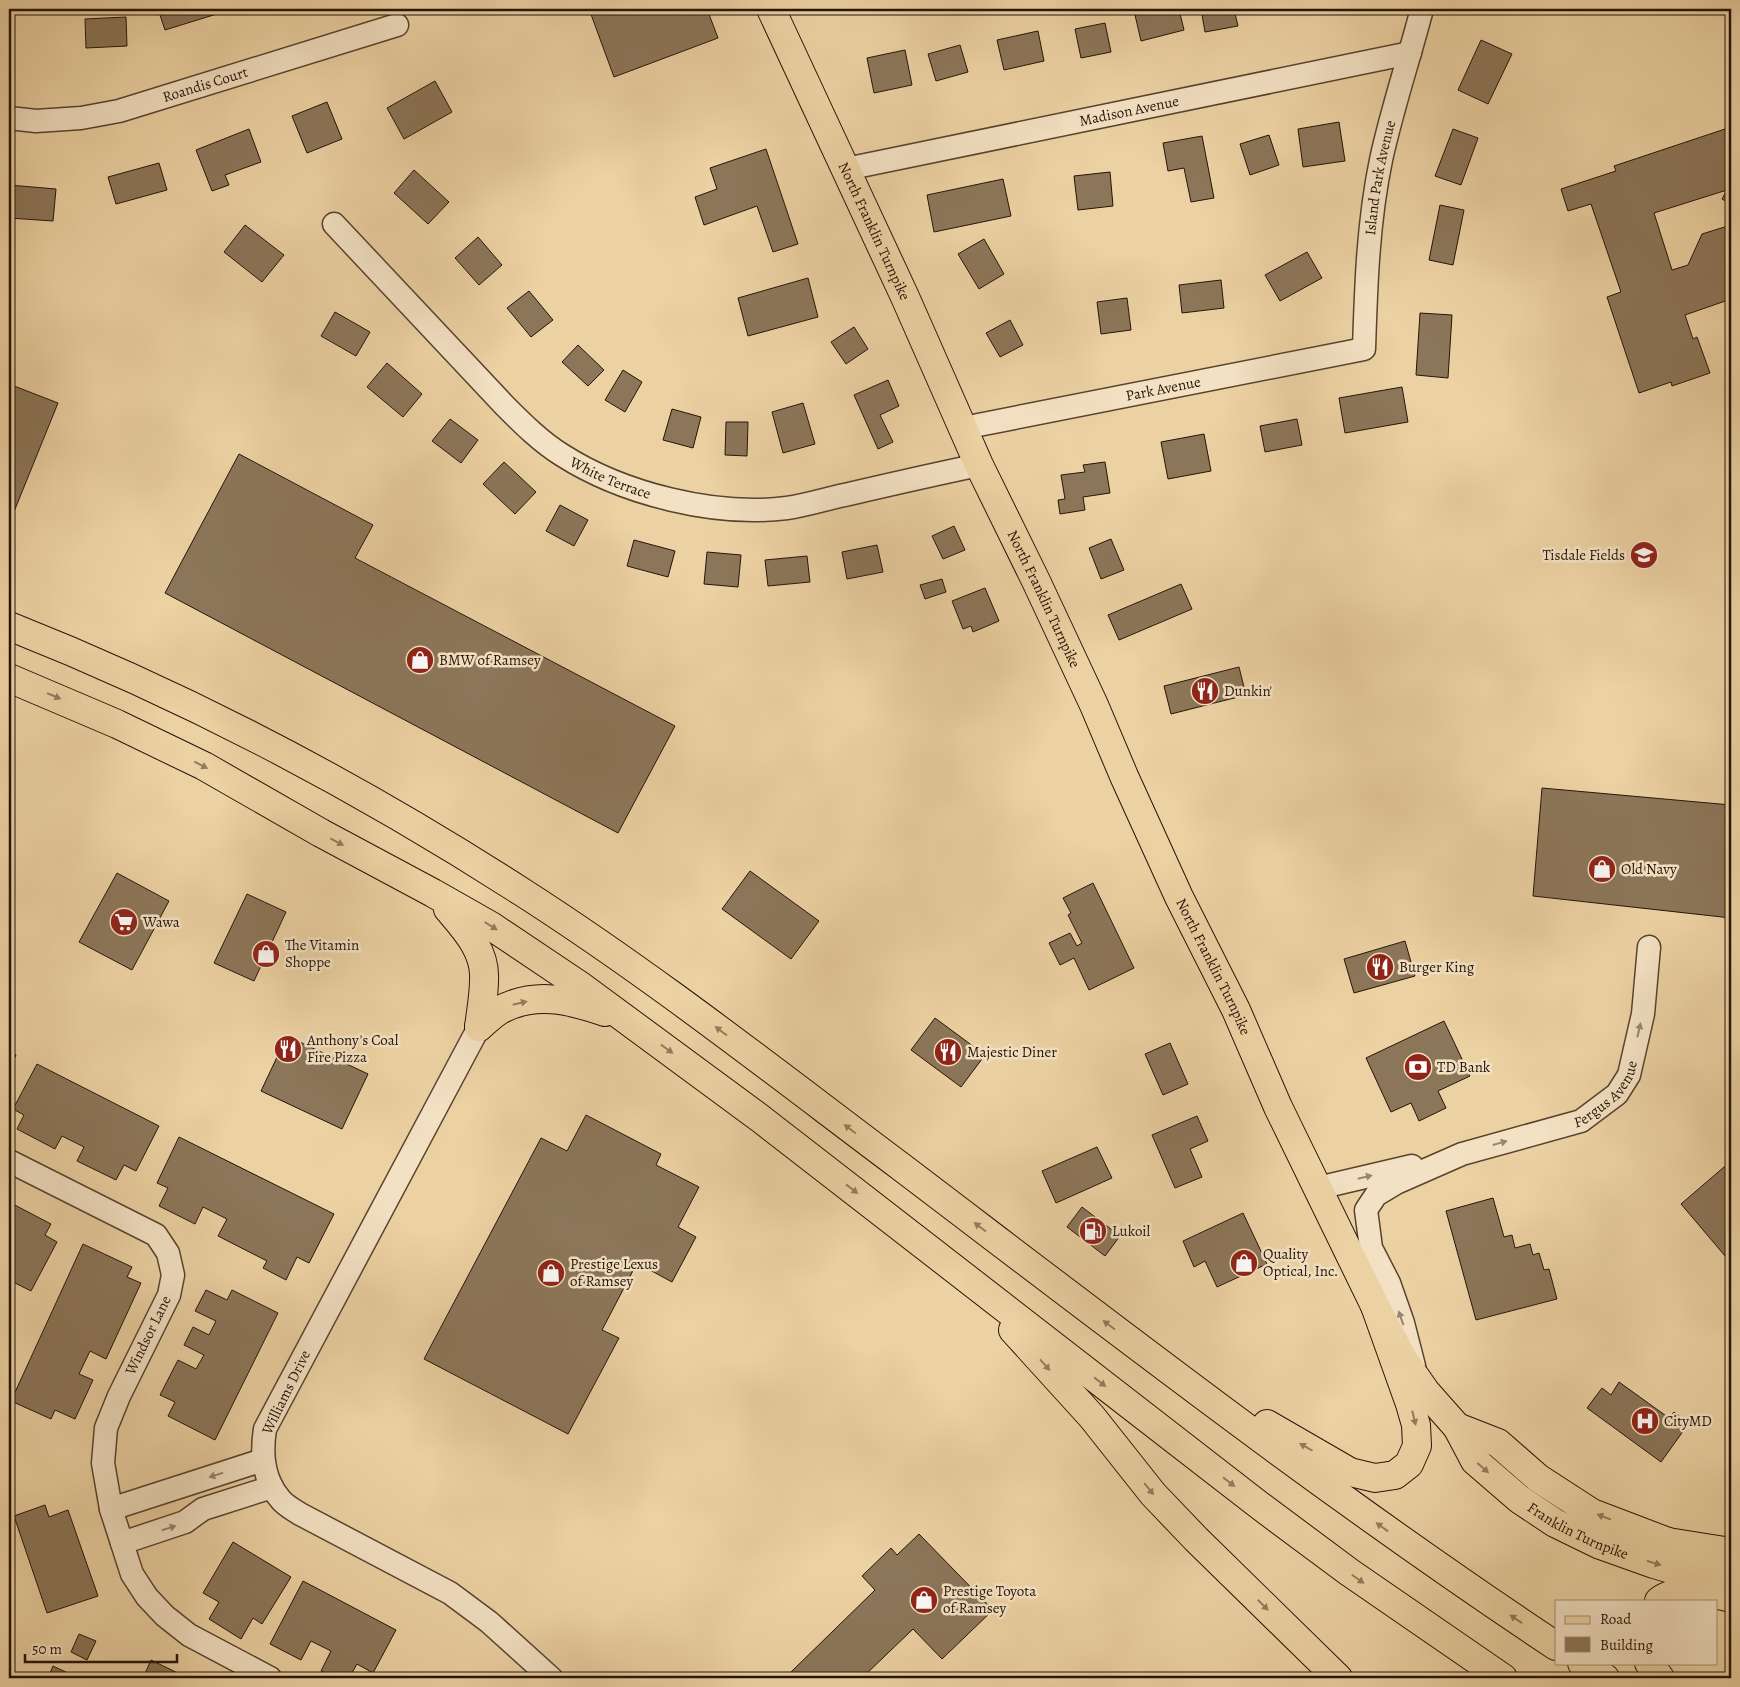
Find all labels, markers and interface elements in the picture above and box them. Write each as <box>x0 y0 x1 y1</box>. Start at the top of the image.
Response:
street label: Roandis Court <box>160 62 250 107</box>
street label: Madison Avenue <box>1077 91 1181 131</box>
street label: Island Park Avenue <box>1360 118 1400 236</box>
street label: North Franklin Turnpike <box>834 159 915 304</box>
street label: Park Avenue <box>1124 371 1203 406</box>
street label: White Terrace <box>565 451 654 504</box>
street label: North Franklin Turnpike <box>1002 527 1085 671</box>
school or university icon: Tisdale Fields <box>1629 540 1659 570</box>
place label: Tisdale Fields <box>1543 545 1625 565</box>
shop icon: BMW of Ramsey <box>405 645 435 675</box>
place label: BMW of Ramsey <box>439 650 541 670</box>
restaurant icon: Dunkin' <box>1190 676 1220 706</box>
place label: Dunkin' <box>1224 681 1272 701</box>
one-way arrow <box>47 693 61 701</box>
one-way arrow <box>194 761 208 769</box>
one-way arrow <box>331 837 344 846</box>
shop icon: Old Navy <box>1587 854 1617 884</box>
place label: Old Navy <box>1621 859 1677 879</box>
street label: North Franklin Turnpike <box>1171 895 1256 1038</box>
supermarket icon: Wawa <box>109 907 139 937</box>
place label: Wawa <box>142 912 180 932</box>
one-way arrow <box>484 922 497 931</box>
place label: The Vitamin Shoppe <box>285 935 359 972</box>
shop icon: The Vitamin Shoppe <box>251 939 281 969</box>
restaurant icon: Burger King <box>1365 952 1395 982</box>
place label: Burger King <box>1399 957 1475 977</box>
one-way arrow <box>513 998 528 1006</box>
one-way arrow <box>1635 1023 1643 1038</box>
one-way arrow <box>715 1025 728 1036</box>
place label: Anthony's Coal Fire Pizza <box>306 1030 399 1067</box>
restaurant icon: Anthony's Coal Fire Pizza <box>273 1034 303 1064</box>
restaurant icon: Majestic Diner <box>933 1037 963 1067</box>
place label: Majestic Diner <box>967 1042 1057 1062</box>
one-way arrow <box>660 1043 673 1054</box>
bank icon: TD Bank <box>1403 1052 1433 1082</box>
place label: TD Bank <box>1437 1057 1491 1077</box>
street label: Fergus Avenue <box>1572 1058 1642 1132</box>
one-way arrow <box>844 1123 857 1134</box>
one-way arrow <box>1493 1138 1508 1146</box>
one-way arrow <box>1358 1173 1373 1181</box>
one-way arrow <box>845 1184 858 1195</box>
fuel station icon: Lukoil <box>1078 1216 1108 1246</box>
one-way arrow <box>974 1221 987 1232</box>
place label: Lukoil <box>1112 1221 1151 1241</box>
place label: Quality Optical, Inc. <box>1263 1244 1338 1281</box>
shop icon: Quality Optical, Inc. <box>1229 1248 1259 1278</box>
place label: Prestige Lexus of Ramsey <box>570 1254 658 1291</box>
shop icon: Prestige Lexus of Ramsey <box>536 1258 566 1288</box>
street label: Windsor Lane <box>120 1292 176 1379</box>
one-way arrow <box>1397 1310 1404 1325</box>
one-way arrow <box>1103 1320 1116 1331</box>
street label: Williams Drive <box>257 1346 315 1438</box>
one-way arrow <box>1039 1359 1050 1372</box>
one-way arrow <box>1093 1377 1107 1387</box>
hospital icon: CityMD <box>1630 1406 1660 1436</box>
one-way arrow <box>1410 1410 1418 1425</box>
place label: CityMD <box>1664 1411 1712 1431</box>
one-way arrow <box>1300 1442 1313 1451</box>
one-way arrow <box>1477 1462 1489 1473</box>
one-way arrow <box>209 1472 224 1480</box>
one-way arrow <box>1222 1476 1235 1487</box>
one-way arrow <box>1144 1482 1155 1495</box>
street label: Franklin Turnpike <box>1524 1497 1631 1564</box>
one-way arrow <box>1596 1513 1611 1521</box>
one-way arrow <box>1375 1522 1389 1532</box>
one-way arrow <box>161 1524 176 1531</box>
one-way arrow <box>1646 1560 1661 1568</box>
one-way arrow <box>1352 1574 1365 1584</box>
place label: Prestige Toyota of Ramsey <box>943 1581 1036 1618</box>
shop icon: Prestige Toyota of Ramsey <box>909 1585 939 1615</box>
one-way arrow <box>1257 1599 1269 1611</box>
legend <box>1555 1600 1718 1664</box>
text: Road <box>1600 1609 1632 1629</box>
one-way arrow <box>1509 1614 1522 1624</box>
scale bar <box>25 1632 178 1664</box>
text: Building <box>1600 1635 1653 1655</box>
text: 50 m <box>32 1639 62 1659</box>

